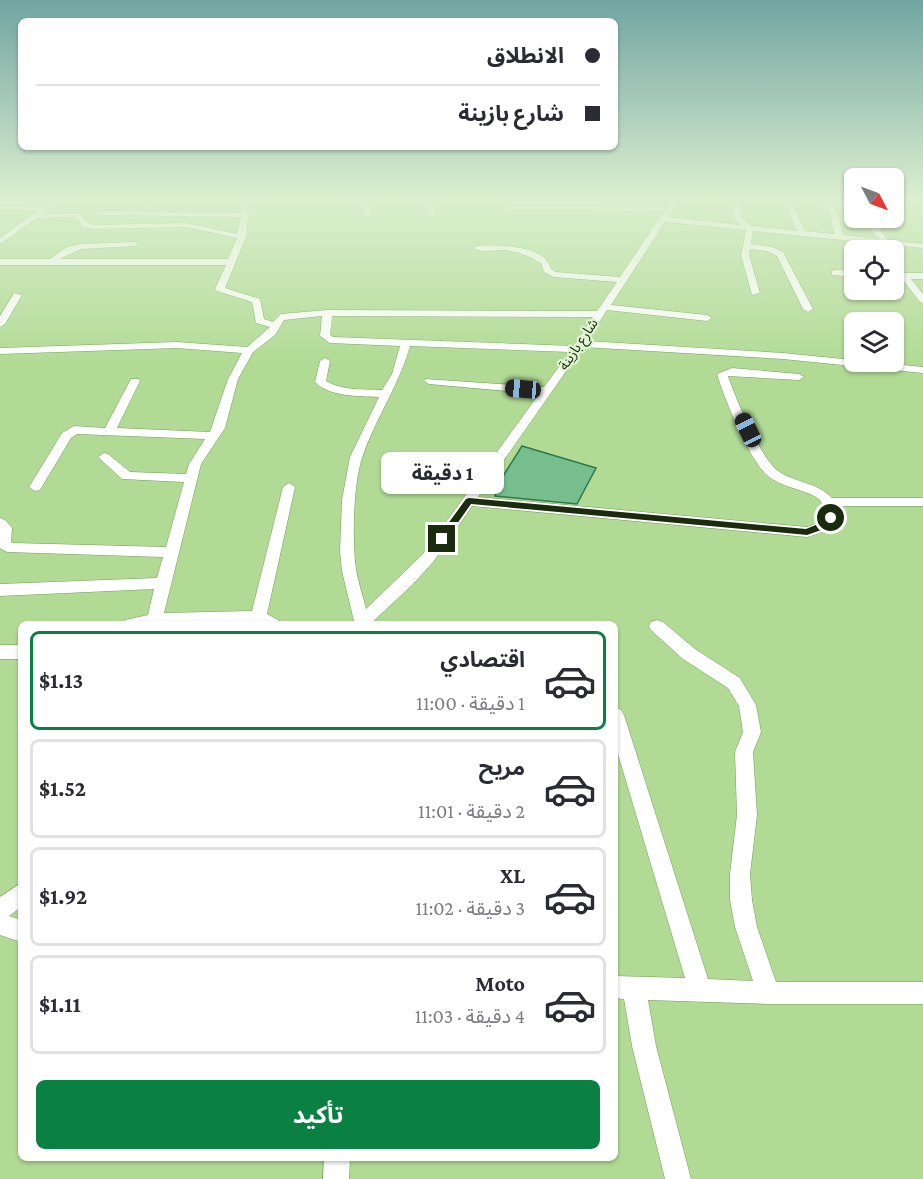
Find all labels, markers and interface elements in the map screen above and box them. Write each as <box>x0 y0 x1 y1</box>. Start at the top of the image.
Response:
text: الانطلاق <box>487 43 564 68</box>
text: شارع بازينة <box>458 101 564 126</box>
north arrow <box>844 168 904 228</box>
map controls <box>844 168 904 372</box>
button: locate <box>844 240 904 300</box>
button: layers <box>844 312 904 372</box>
street label: شارع بازينة <box>555 315 603 374</box>
car <box>504 378 542 400</box>
car <box>732 410 764 450</box>
callout: 1 دقيقة <box>380 452 504 494</box>
text: 1 دقيقة <box>412 462 473 484</box>
route start <box>817 504 844 531</box>
route end <box>428 525 455 552</box>
text: اقتصادي <box>440 647 525 672</box>
icon: car <box>543 654 597 708</box>
text: $1.13 <box>39 668 83 693</box>
text: 1 دقيقة · 11:00 <box>416 692 525 714</box>
text: مريح <box>479 755 525 780</box>
icon: car <box>543 762 597 816</box>
text: $1.52 <box>39 776 86 801</box>
text: 2 دقيقة · 11:01 <box>418 800 525 822</box>
text: XL <box>500 863 525 888</box>
icon: car <box>543 870 597 924</box>
text: $1.92 <box>39 884 87 909</box>
text: 3 دقيقة · 11:02 <box>415 897 525 919</box>
text: Moto <box>475 971 525 996</box>
icon: car <box>543 978 597 1032</box>
text: $1.11 <box>39 992 81 1017</box>
text: 4 دقيقة · 11:03 <box>415 1005 525 1027</box>
button: تأكيد <box>36 1080 600 1149</box>

